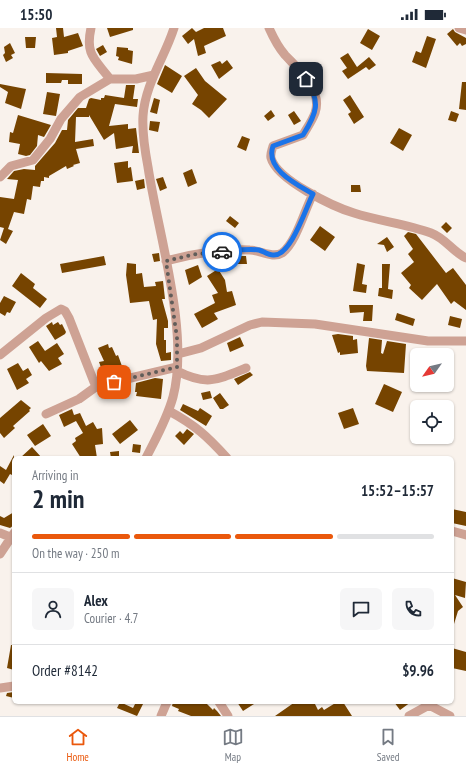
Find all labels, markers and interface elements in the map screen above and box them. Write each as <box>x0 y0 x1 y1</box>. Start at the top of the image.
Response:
text: 15:50 <box>20 5 52 24</box>
pin <box>289 62 323 96</box>
icon: home <box>295 68 317 90</box>
courier <box>202 232 242 272</box>
icon: car <box>211 241 233 263</box>
north arrow <box>410 348 454 392</box>
map controls <box>410 348 454 444</box>
pin <box>97 365 131 399</box>
icon: bag <box>103 371 125 393</box>
button: locate <box>410 400 454 444</box>
text: Arriving in <box>32 467 79 484</box>
text: 15:52–15:57 <box>361 481 434 500</box>
text: 2 min <box>32 482 85 515</box>
text: On the way · 250 m <box>32 545 119 562</box>
button: person <box>32 588 74 630</box>
button: chat <box>340 588 382 630</box>
button: phone <box>392 588 434 630</box>
text: Alex <box>84 591 108 610</box>
text: Courier · 4.7 <box>84 610 138 627</box>
text: Order #8142 <box>32 661 98 680</box>
text: $9.96 <box>402 661 434 680</box>
tab: Home <box>66 726 89 764</box>
tab: Map <box>222 726 244 764</box>
tab: Saved <box>377 726 400 764</box>

